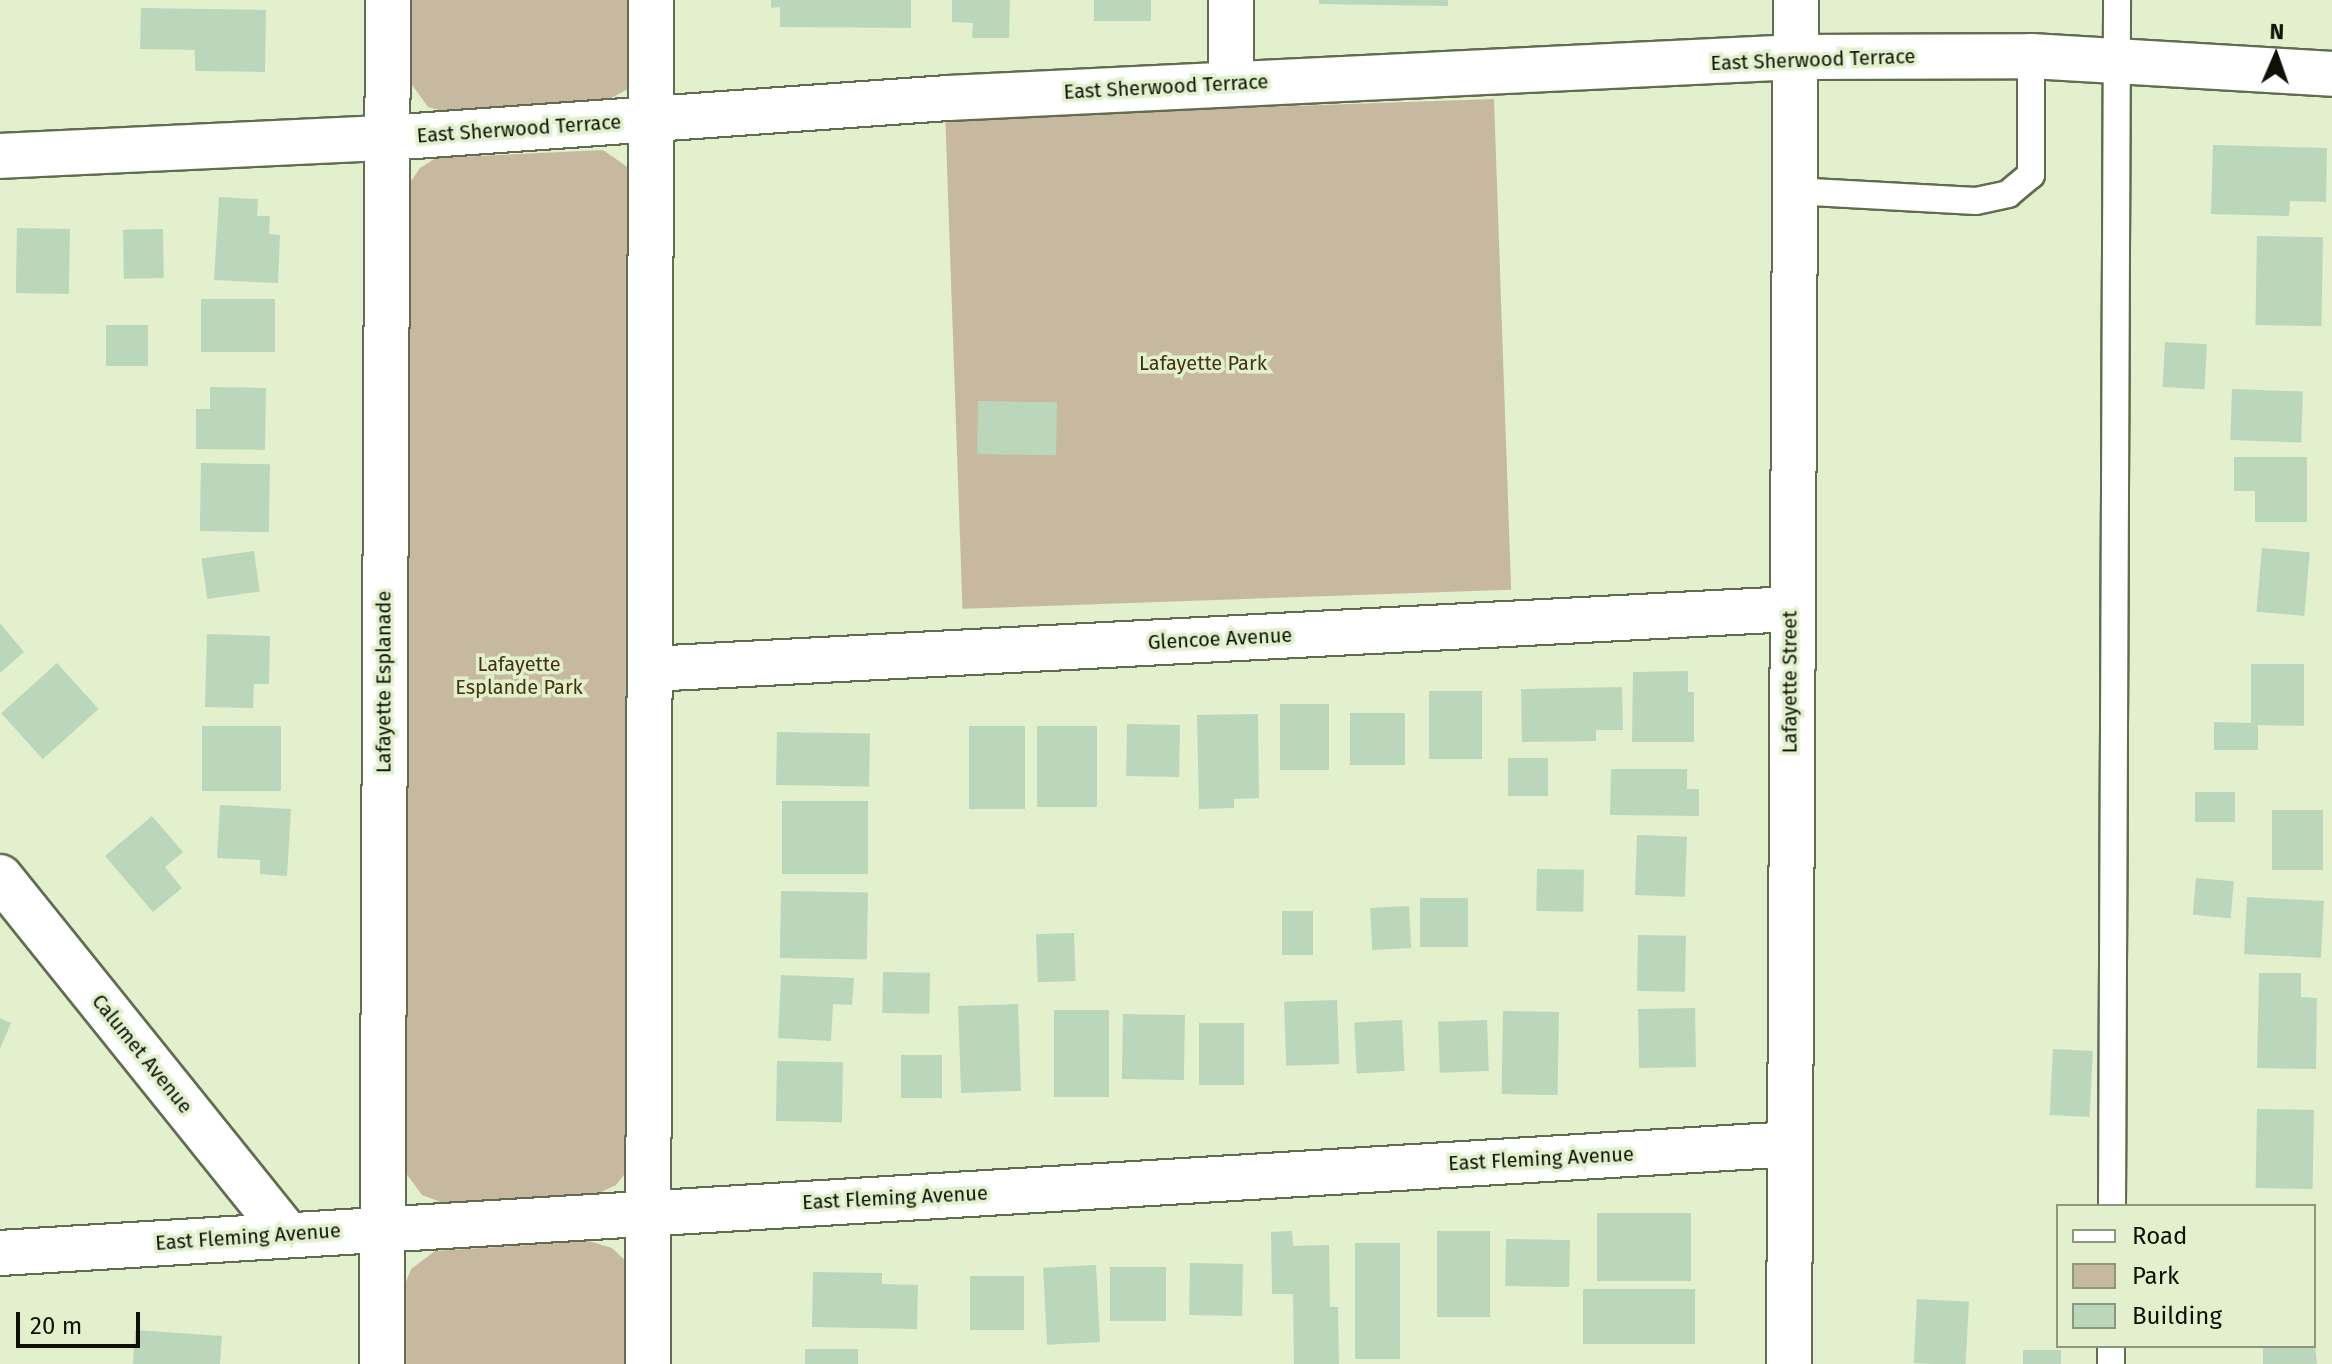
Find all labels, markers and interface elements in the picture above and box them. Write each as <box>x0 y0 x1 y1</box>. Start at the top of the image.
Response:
north arrow <box>2236 16 2316 96</box>
text: N <box>2269 18 2285 45</box>
street label: East Sherwood Terrace <box>1710 44 1916 76</box>
street label: East Sherwood Terrace <box>1063 70 1269 104</box>
street label: East Sherwood Terrace <box>416 110 622 148</box>
park label: Lafayette Park <box>1139 351 1267 375</box>
street label: Lafayette Esplanade <box>372 591 396 773</box>
street label: Lafayette Street <box>1778 611 1802 753</box>
street label: Glencoe Avenue <box>1147 623 1293 655</box>
park label: Lafayette Esplande Park <box>455 653 583 700</box>
street label: Calumet Avenue <box>87 990 197 1118</box>
street label: East Fleming Avenue <box>1448 1142 1634 1176</box>
street label: East Fleming Avenue <box>802 1181 988 1215</box>
legend <box>2056 1204 2316 1348</box>
street label: East Fleming Avenue <box>154 1219 342 1255</box>
text: Road <box>2132 1222 2187 1250</box>
text: Park <box>2132 1262 2179 1290</box>
scale bar <box>20 1296 144 1346</box>
text: Building <box>2132 1302 2222 1330</box>
text: 20 m <box>30 1312 82 1340</box>

